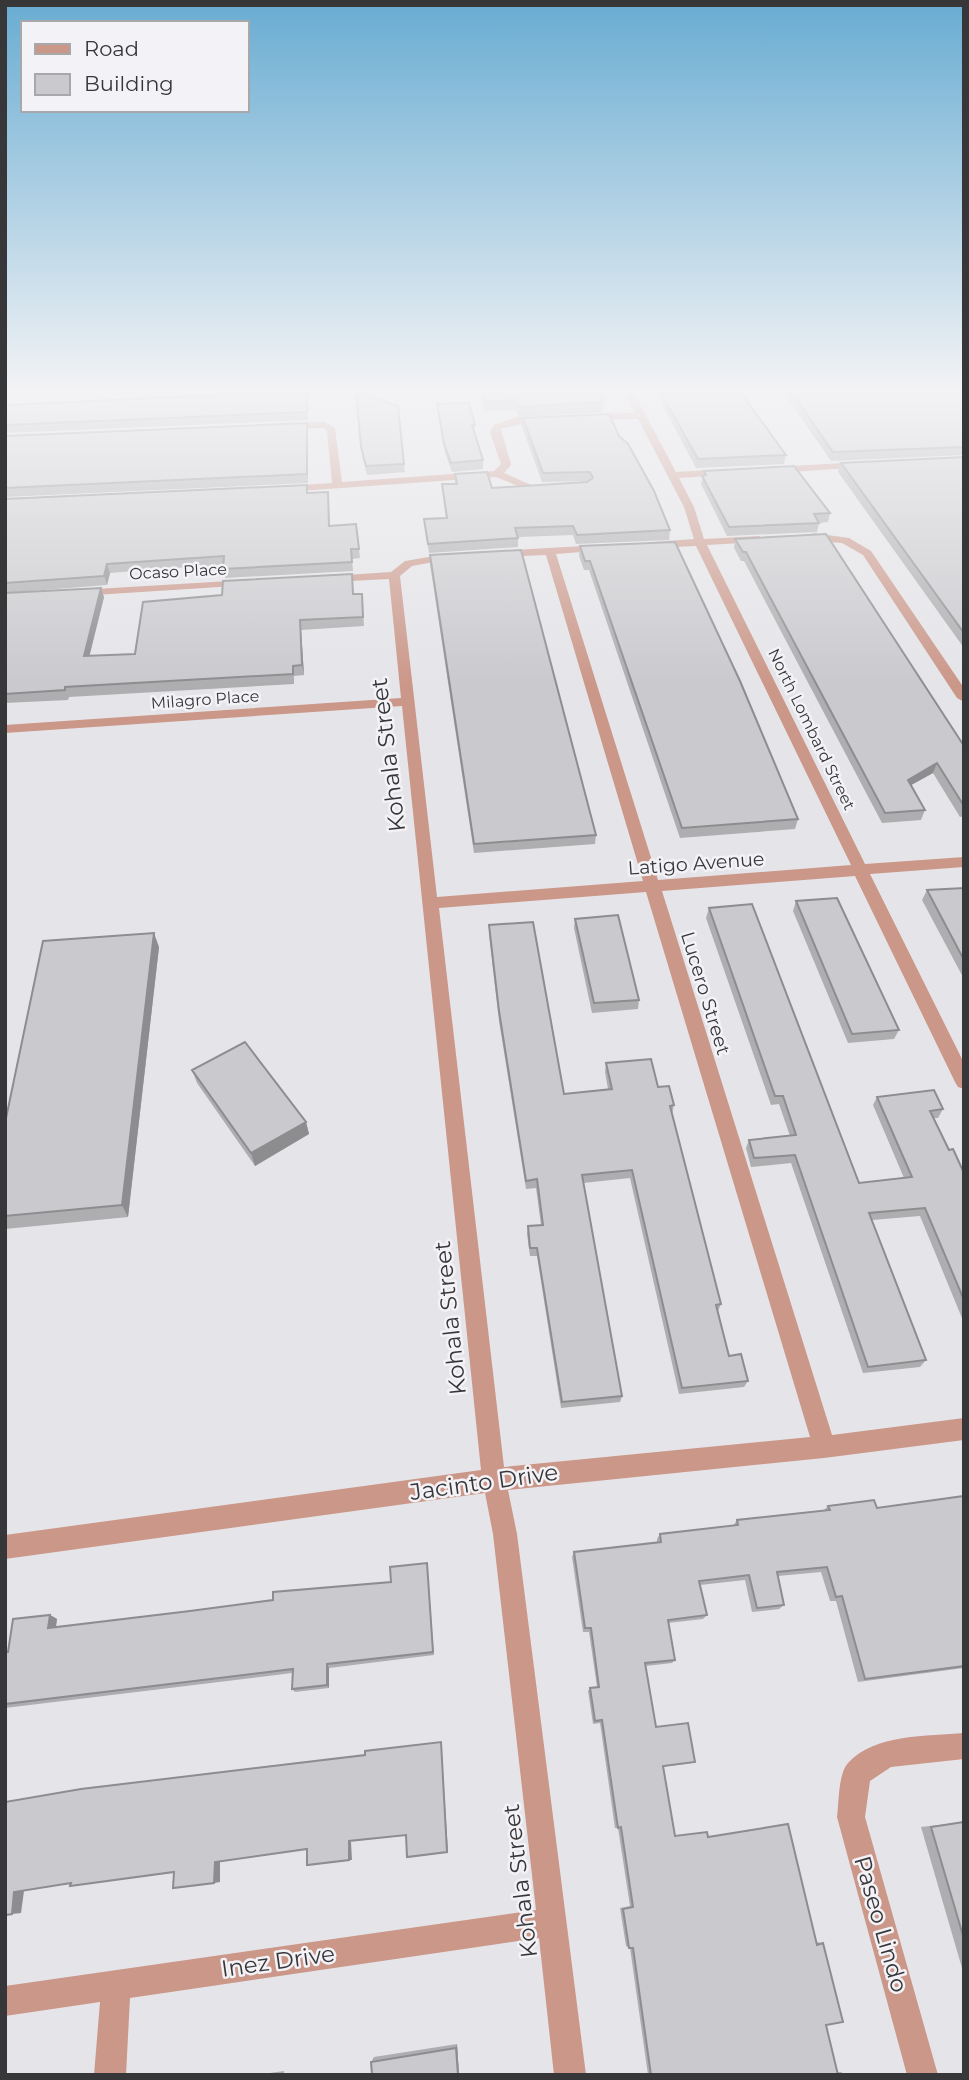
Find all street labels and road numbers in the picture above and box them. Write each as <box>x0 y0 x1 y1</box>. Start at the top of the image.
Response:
street label: Ocaso Place <box>129 559 227 584</box>
street label: North Lombard Street <box>764 645 859 814</box>
street label: Kohala Street <box>365 677 411 833</box>
street label: Milagro Place <box>150 686 260 713</box>
street label: Latigo Avenue <box>627 847 765 880</box>
street label: Lucero Street <box>676 929 735 1058</box>
street label: Kohala Street <box>428 1240 472 1396</box>
street label: Jacinto Drive <box>407 1458 560 1506</box>
street label: Kohala Street <box>497 1803 543 1959</box>
street label: Paseo Lindo <box>848 1853 914 1995</box>
street label: Inez Drive <box>219 1939 337 1983</box>

